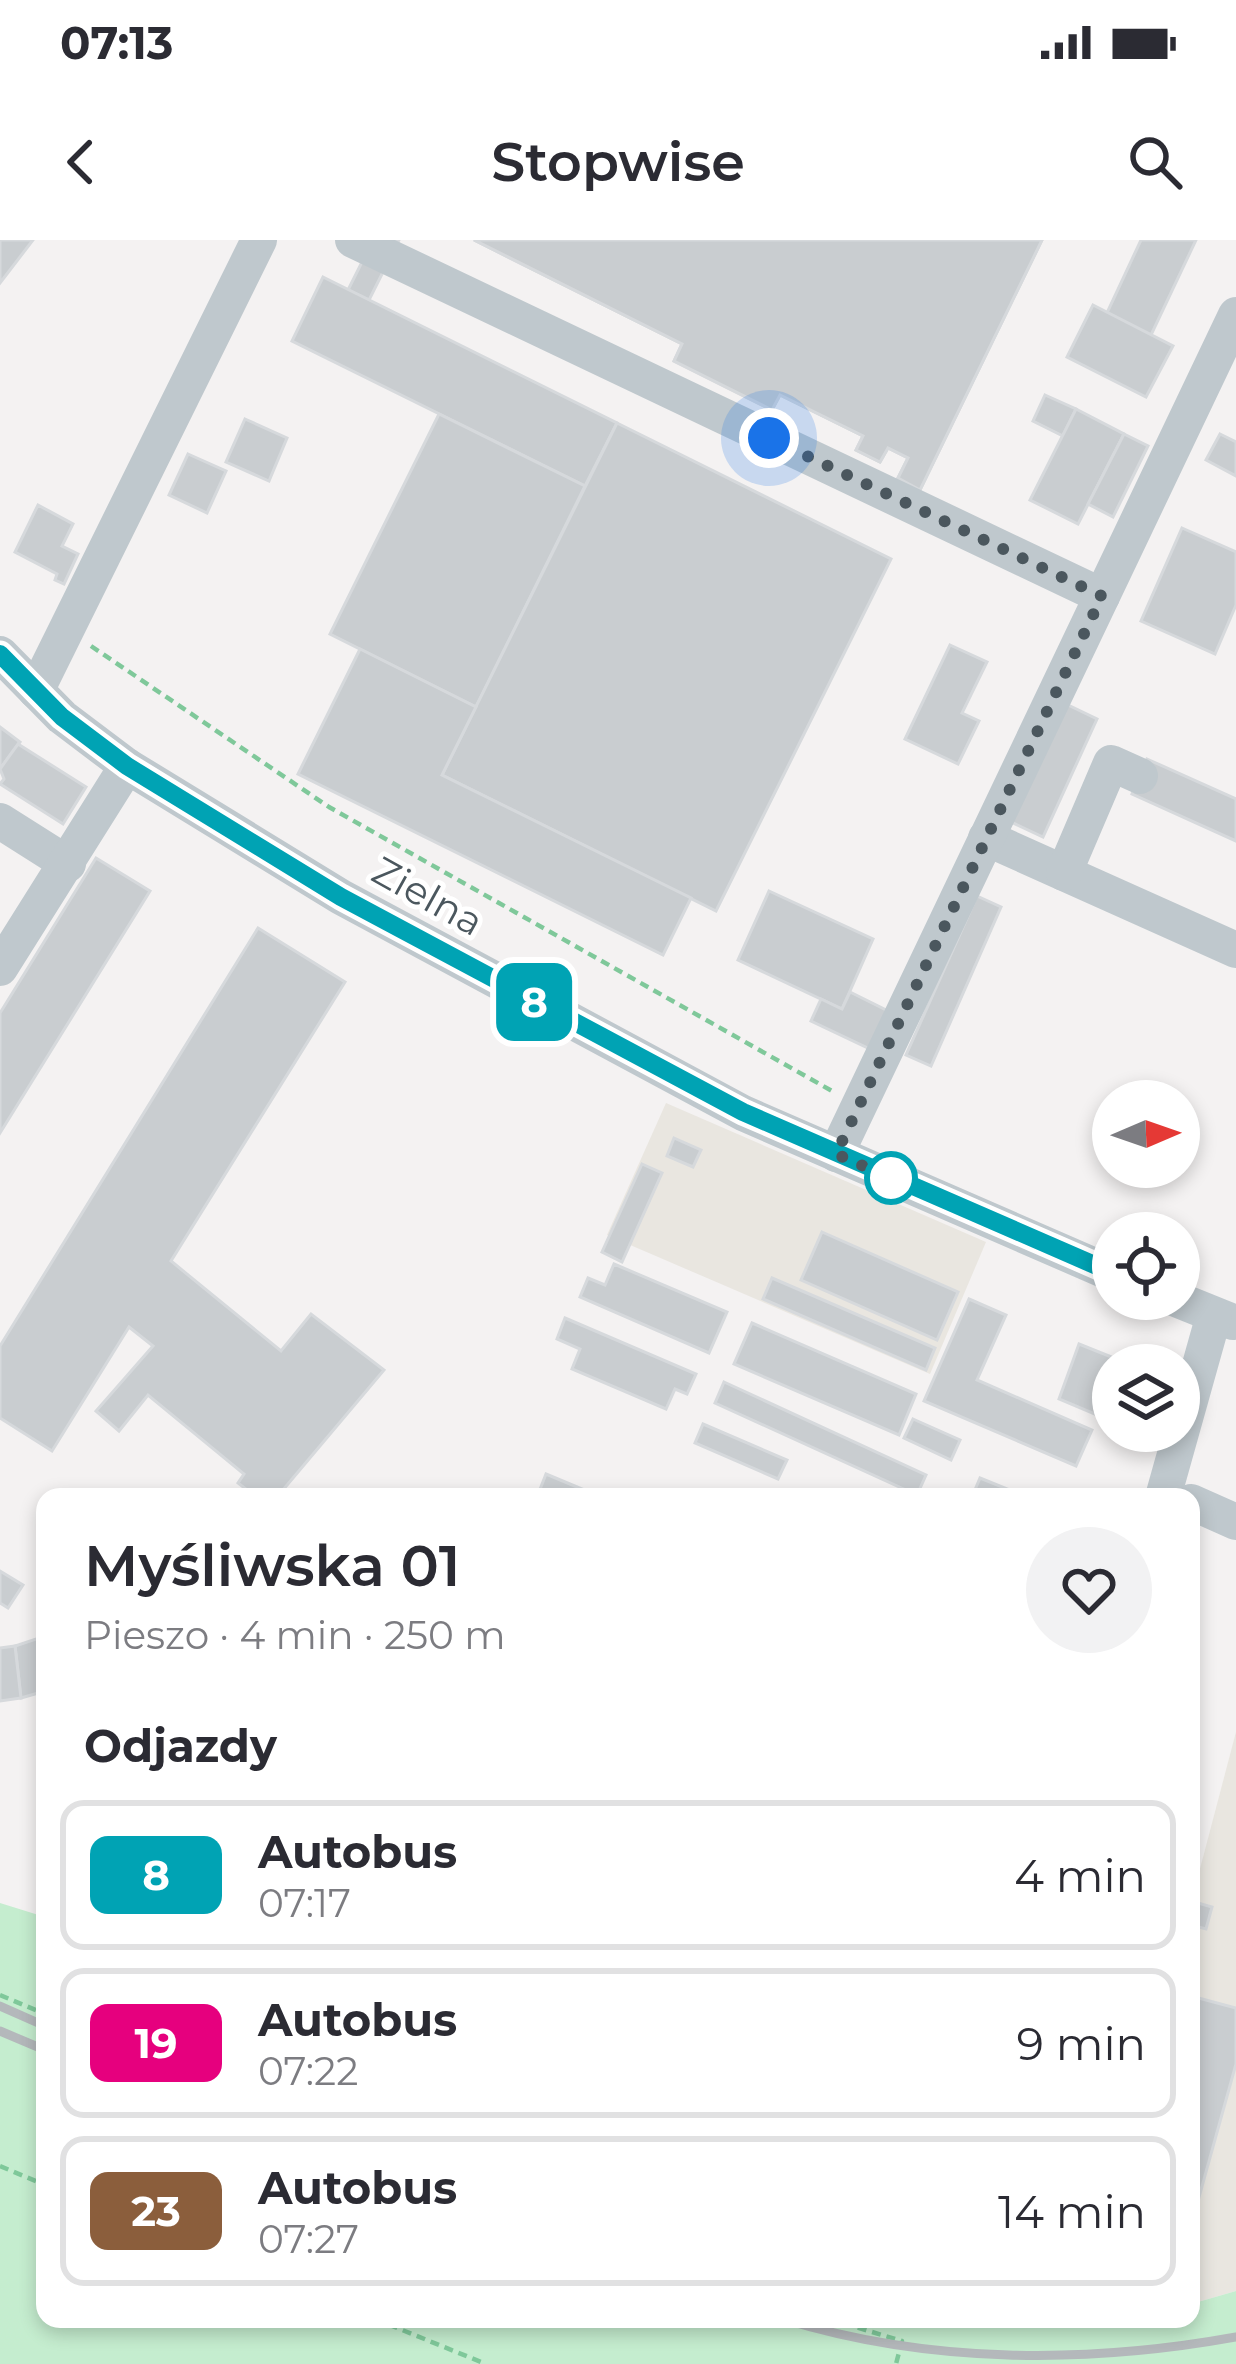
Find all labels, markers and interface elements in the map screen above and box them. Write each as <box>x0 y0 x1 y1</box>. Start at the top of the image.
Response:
text: 07:13 <box>60 15 173 70</box>
icon: back <box>48 129 114 195</box>
text: Stopwise <box>491 129 745 195</box>
icon: search <box>1122 129 1188 195</box>
your location <box>739 408 799 468</box>
street label: Zielna <box>364 846 492 946</box>
line badge: 8 <box>495 963 573 1041</box>
text: 8 <box>520 976 548 1028</box>
north arrow <box>1092 1080 1200 1188</box>
map controls <box>1092 1080 1200 1452</box>
unlabelled marker <box>866 1153 916 1203</box>
button: locate <box>1092 1212 1200 1320</box>
button: layers <box>1092 1344 1200 1452</box>
button: heart <box>1026 1527 1152 1653</box>
text: Myśliwska 01 <box>84 1531 461 1600</box>
text: Pieszo · 4 min · 250 m <box>84 1611 506 1659</box>
text: Odjazdy <box>84 1718 277 1773</box>
text: Autobus <box>258 1824 457 1879</box>
text: 4 min <box>1014 1848 1146 1903</box>
text: 8 <box>142 1849 170 1901</box>
text: 07:17 <box>258 1879 351 1927</box>
text: Autobus <box>258 1992 457 2047</box>
text: 9 min <box>1017 2016 1146 2071</box>
text: 19 <box>134 2017 178 2069</box>
text: 07:22 <box>258 2047 358 2095</box>
text: Autobus <box>258 2160 457 2215</box>
text: 14 min <box>998 2184 1146 2239</box>
text: 23 <box>131 2185 181 2237</box>
text: 07:27 <box>258 2215 359 2263</box>

